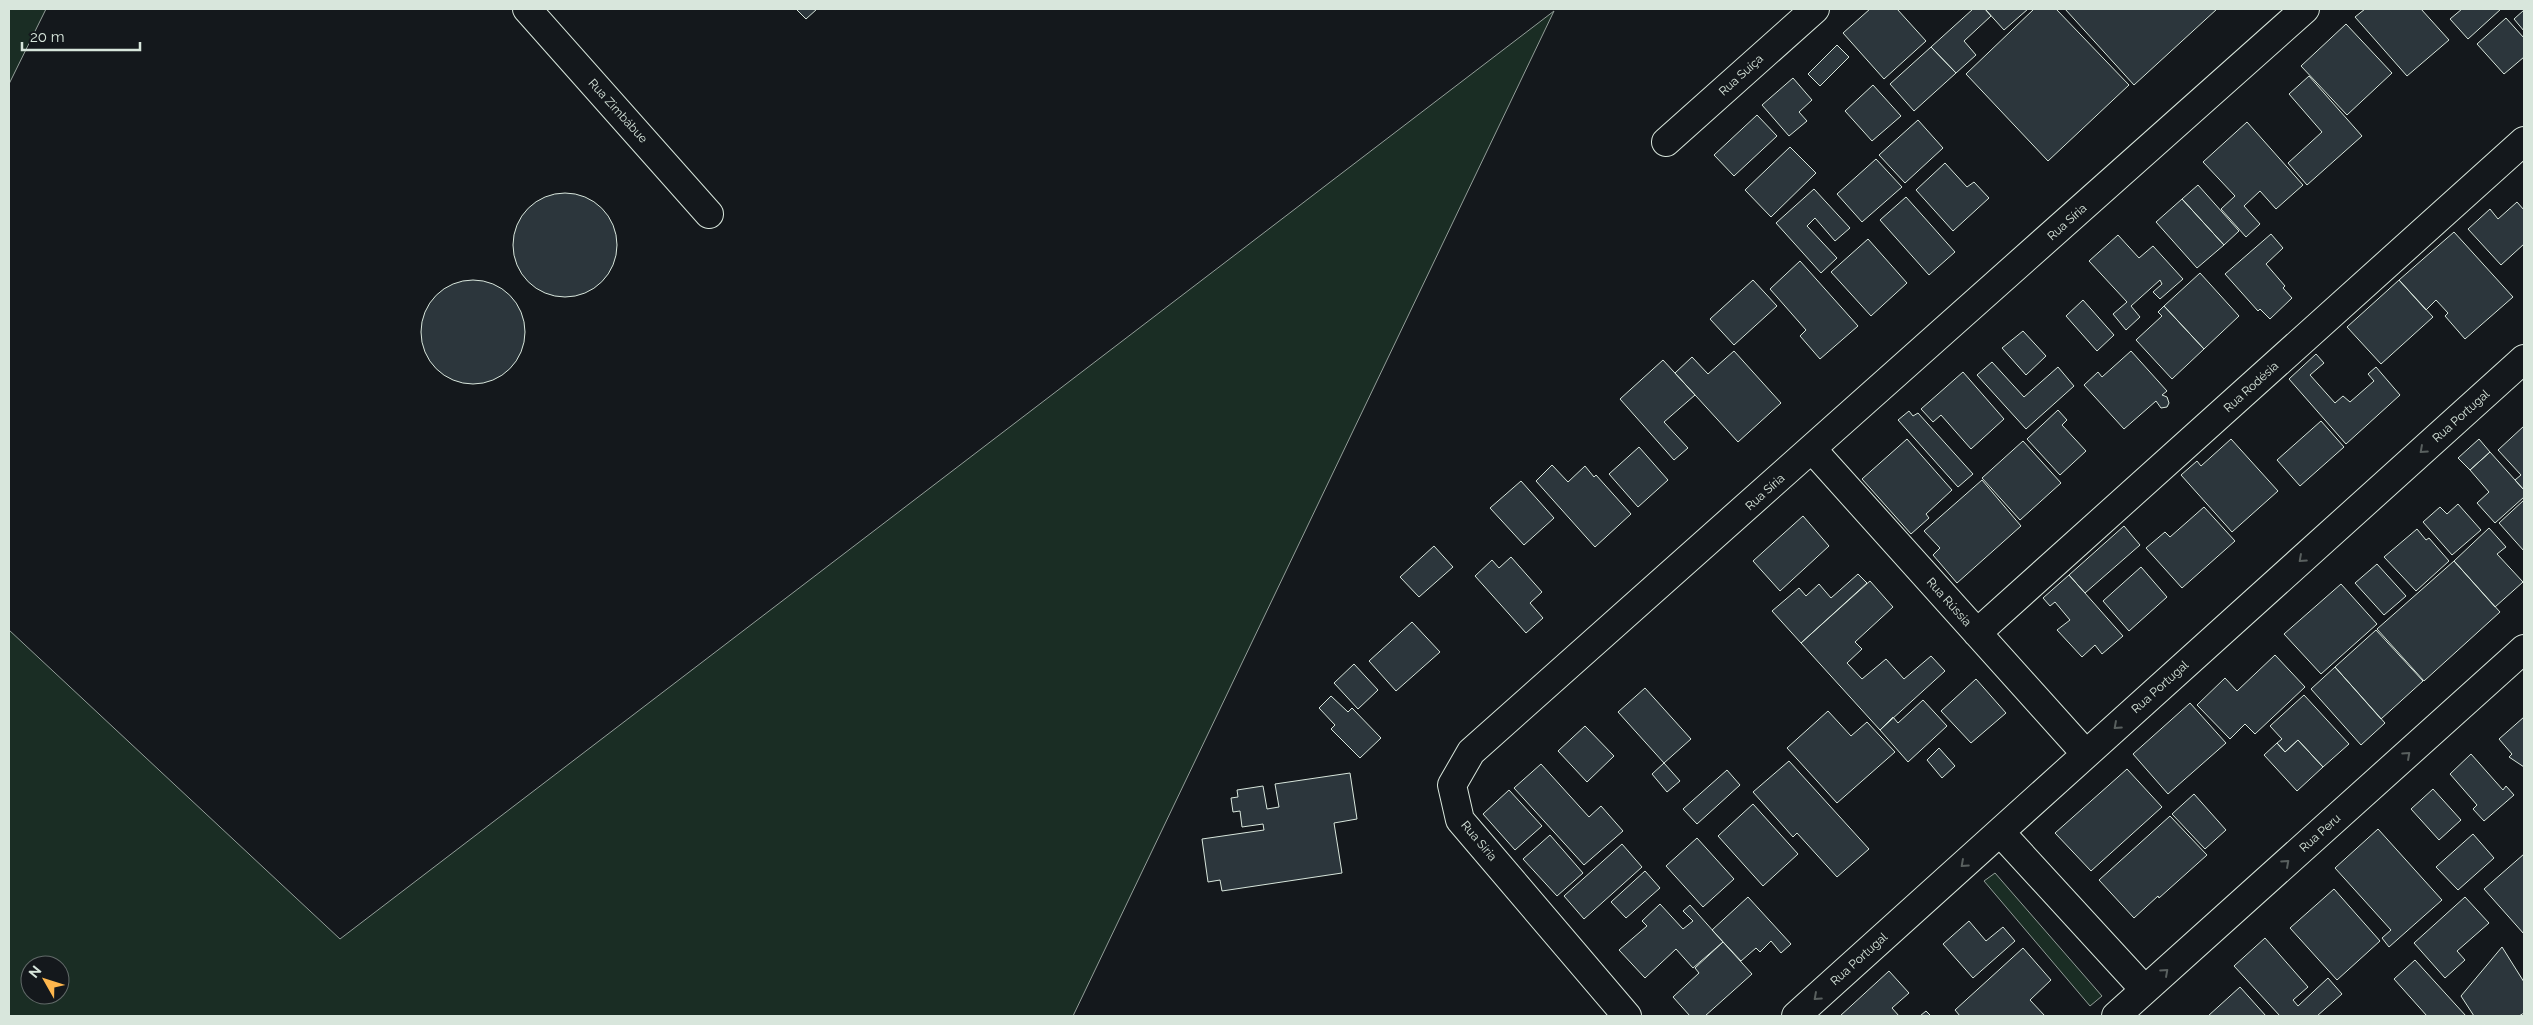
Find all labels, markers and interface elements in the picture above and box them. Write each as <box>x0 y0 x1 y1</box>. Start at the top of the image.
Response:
scale bar <box>22 20 140 52</box>
text: 20 m <box>30 28 65 46</box>
street label: Rua Suíça <box>1716 52 1766 98</box>
street label: Rua Zimbábue <box>586 76 650 146</box>
street label: Rua Síria <box>2045 201 2089 243</box>
street label: Rua Rodésia <box>2221 359 2281 415</box>
street label: Rua Portugal <box>2430 386 2493 445</box>
one-way arrow <box>2420 444 2429 453</box>
street label: Rua Síria <box>1743 471 1787 513</box>
one-way arrow <box>2299 553 2308 562</box>
street label: Rua Rússia <box>1924 575 1974 629</box>
street label: Rua Portugal <box>2129 657 2192 716</box>
one-way arrow <box>2113 720 2122 729</box>
one-way arrow <box>2402 752 2411 761</box>
street label: Rua Peru <box>2297 811 2343 855</box>
street label: Rua Síria <box>1458 818 1500 864</box>
one-way arrow <box>1961 858 1970 867</box>
one-way arrow <box>2281 860 2290 869</box>
street label: Rua Portugal <box>1828 929 1891 988</box>
north arrow <box>20 955 70 1005</box>
text: N <box>25 963 44 981</box>
one-way arrow <box>2160 969 2169 978</box>
one-way arrow <box>1814 991 1823 1000</box>

